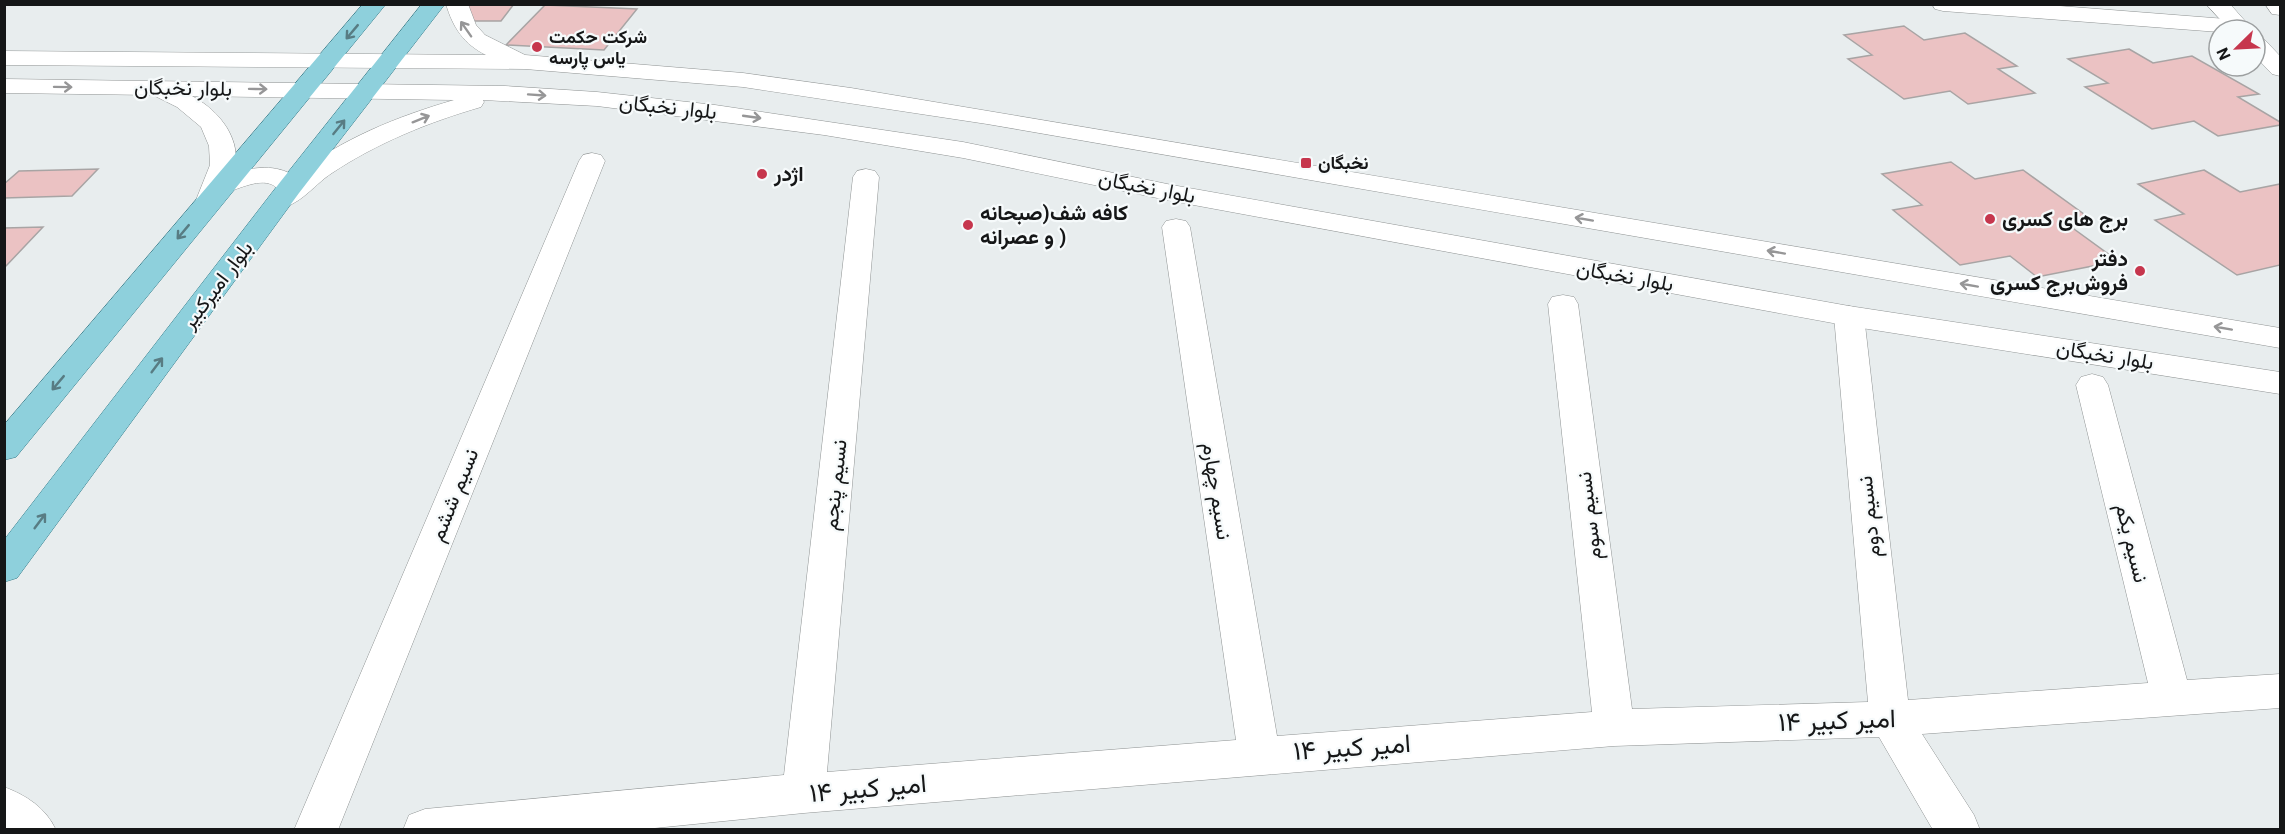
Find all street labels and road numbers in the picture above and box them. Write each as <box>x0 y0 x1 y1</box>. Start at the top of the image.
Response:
street label: بلوار نخبگان <box>134 72 232 107</box>
street label: بلوار نخبگان <box>617 87 718 130</box>
street label: بلوار نخبگان <box>1095 163 1198 214</box>
street label: بلوار امیرکبیر <box>173 235 263 338</box>
street label: بلوار نخبگان <box>1574 253 1676 302</box>
street label: بلوار نخبگان <box>2054 333 2156 380</box>
street label: نسیم پنجم <box>815 438 858 532</box>
street label: نسیم چهارم <box>1192 440 1240 542</box>
street label: نسیم ششم <box>422 444 489 547</box>
street label: نسیم سوم <box>1569 470 1612 562</box>
street label: نسیم دوم <box>1850 474 1891 559</box>
street label: نسیم یکم <box>2105 500 2156 587</box>
street label: امیر کبیر ۱۴ <box>1778 700 1897 745</box>
street label: امیر کبیر ۱۴ <box>1292 725 1412 774</box>
street label: امیر کبیر ۱۴ <box>808 765 929 816</box>

